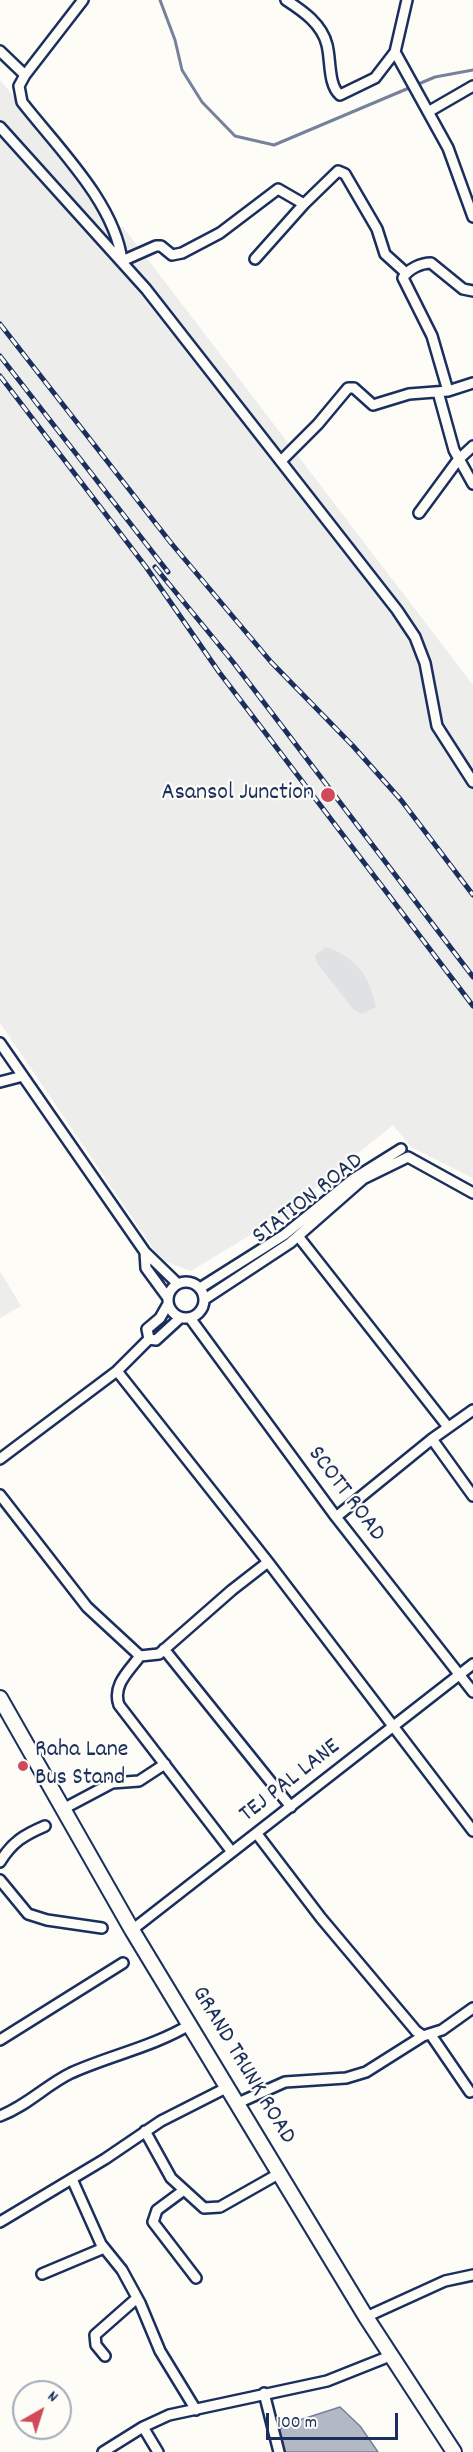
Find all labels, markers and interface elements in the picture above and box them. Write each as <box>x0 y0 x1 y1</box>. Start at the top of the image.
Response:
place label: Asansol Junction <box>162 781 314 809</box>
marker: Asansol Junction <box>319 786 337 804</box>
street label: STATION ROAD <box>248 1148 370 1252</box>
street label: SCOTT ROAD <box>300 1442 390 1548</box>
street label: TEJ PAL LANE <box>235 1734 347 1830</box>
place label: Raha Lane Bus Stand <box>35 1738 128 1794</box>
marker: Raha Lane Bus Stand <box>16 1759 30 1773</box>
street label: GRAND TRUNK ROAD <box>184 1982 300 2150</box>
north arrow <box>12 2380 72 2440</box>
text: N <box>42 2386 63 2409</box>
scale bar <box>269 2401 401 2439</box>
text: 100 m <box>277 2411 317 2436</box>

